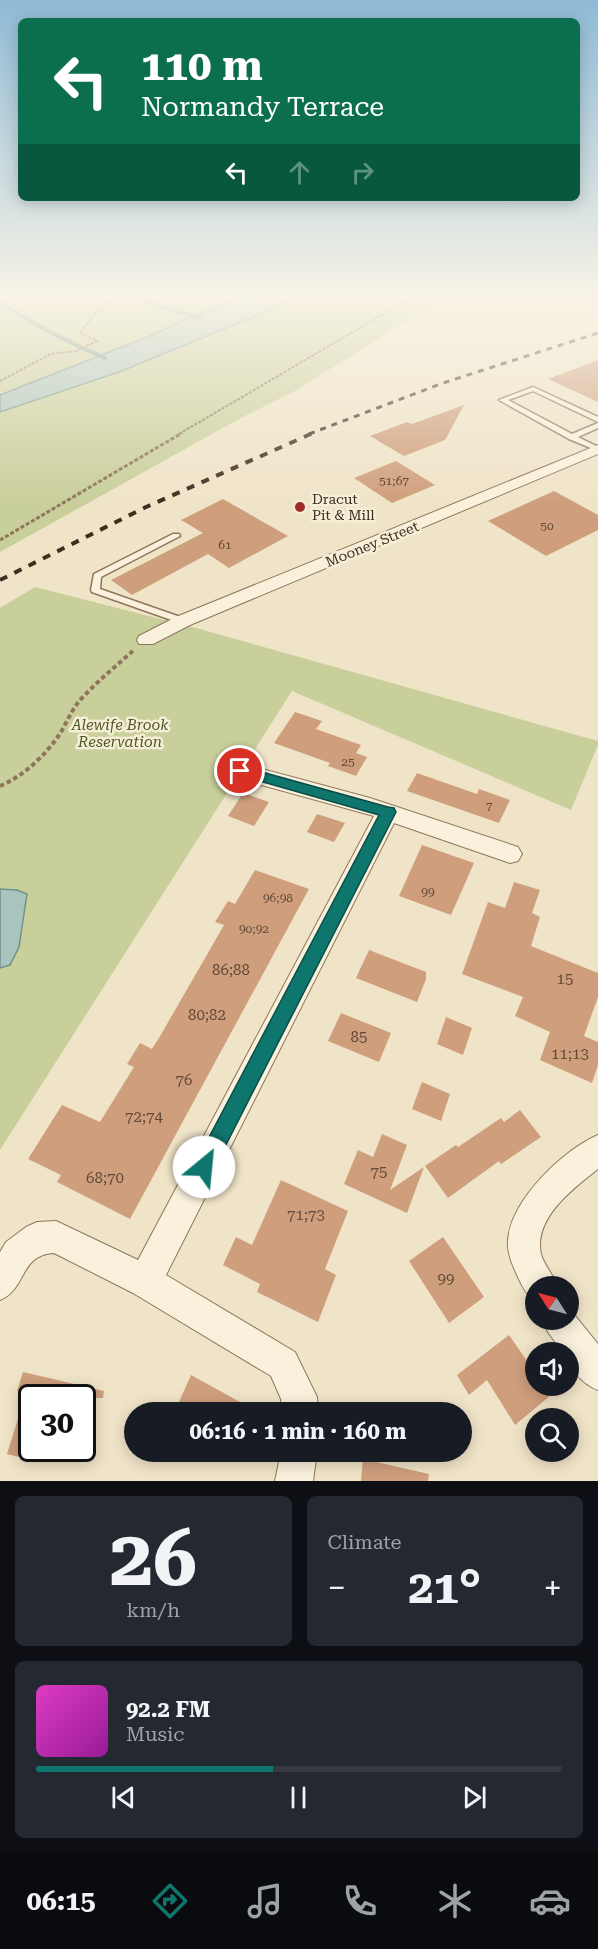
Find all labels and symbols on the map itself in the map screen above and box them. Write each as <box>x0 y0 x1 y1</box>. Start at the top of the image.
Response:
house number: 51;67 <box>379 474 409 488</box>
place label: Dracut Pit & Mill <box>312 491 375 523</box>
marker: Dracut Pit & Mill <box>293 500 307 514</box>
street label: Mooney Street <box>323 518 421 570</box>
house number: 50 <box>540 519 554 533</box>
house number: 61 <box>218 538 232 552</box>
park label: Alewife Brook Reservation <box>71 716 169 751</box>
pin <box>214 745 265 796</box>
house number: 25 <box>341 755 355 769</box>
house number: 7 <box>486 799 493 813</box>
house number: 99 <box>421 885 435 899</box>
house number: 96;98 <box>263 891 293 905</box>
house number: 90;92 <box>239 922 269 936</box>
house number: 86;88 <box>212 961 250 979</box>
house number: 15 <box>557 970 573 988</box>
house number: 80;82 <box>188 1006 226 1024</box>
house number: 85 <box>351 1028 367 1046</box>
house number: 11;13 <box>551 1045 589 1063</box>
house number: 76 <box>176 1071 192 1089</box>
house number: 72;74 <box>125 1108 163 1126</box>
position arrow <box>172 1135 236 1199</box>
house number: 75 <box>371 1163 387 1181</box>
house number: 68;70 <box>86 1169 124 1187</box>
house number: 71;73 <box>287 1206 325 1224</box>
house number: 99 <box>438 1270 454 1288</box>
north arrow <box>525 1276 579 1330</box>
speed limit sign: 30 <box>18 1384 96 1462</box>

